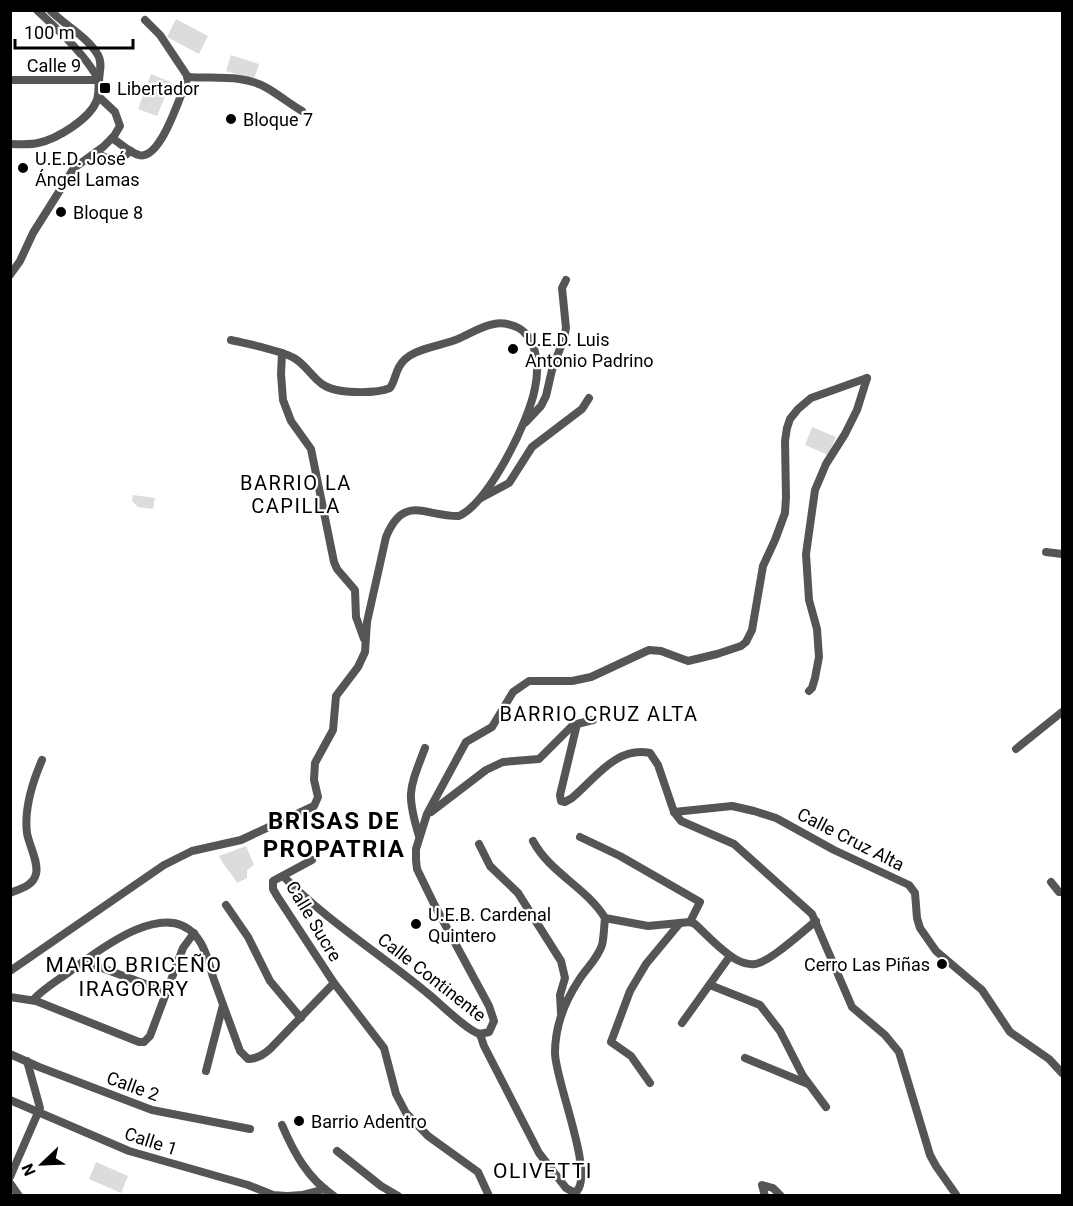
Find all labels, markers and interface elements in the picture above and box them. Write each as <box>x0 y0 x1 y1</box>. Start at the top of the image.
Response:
scale bar <box>15 12 134 50</box>
text: 100 m <box>24 22 75 43</box>
street label: Calle 9 <box>27 55 81 76</box>
place label: Libertador <box>117 78 199 99</box>
marker: Libertador <box>98 81 112 95</box>
place label: Bloque 7 <box>243 109 313 130</box>
marker: Bloque 7 <box>224 112 238 126</box>
place label: U.E.D. José Ángel Lamas <box>35 148 140 190</box>
marker: U.E.D. José Ángel Lamas <box>16 161 30 175</box>
place label: Bloque 8 <box>73 202 143 223</box>
marker: Bloque 8 <box>54 205 68 219</box>
place label: U.E.D. Luis Antonio Padrino <box>525 329 654 371</box>
marker: U.E.D. Luis Antonio Padrino <box>506 342 520 356</box>
district label: BARRIO LA CAPILLA <box>240 471 352 518</box>
district label: BARRIO CRUZ ALTA <box>500 702 698 726</box>
street label: Calle Cruz Alta <box>794 803 908 875</box>
district label: BRISAS DE PROPATRIA <box>263 807 405 863</box>
street label: Calle Sucre <box>282 877 346 965</box>
place label: U.E.B. Cardenal Quintero <box>428 904 551 946</box>
marker: U.E.B. Cardenal Quintero <box>409 917 423 931</box>
street label: Calle Continente <box>374 928 490 1026</box>
district label: MARIO BRICEÑO IRAGORRY <box>46 953 222 1001</box>
place label: Cerro Las Piñas <box>804 954 930 975</box>
marker: Cerro Las Piñas <box>935 957 949 971</box>
street label: Calle 2 <box>104 1067 162 1105</box>
place label: Barrio Adentro <box>311 1111 427 1132</box>
marker: Barrio Adentro <box>292 1114 306 1128</box>
street label: Calle 1 <box>122 1123 180 1159</box>
north arrow <box>12 1134 72 1194</box>
district label: OLIVETTI <box>493 1159 593 1183</box>
text: N <box>18 1161 40 1179</box>

